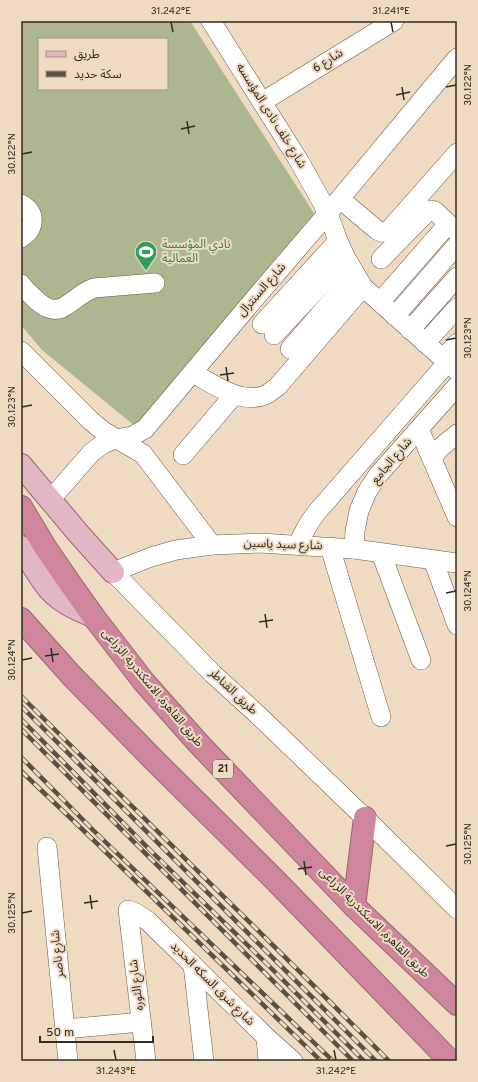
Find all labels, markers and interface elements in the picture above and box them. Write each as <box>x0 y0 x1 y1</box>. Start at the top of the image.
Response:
text: 31.242°E <box>151 5 191 18</box>
text: 31.241°E <box>372 5 410 18</box>
legend <box>38 38 168 90</box>
street label: شارع 6 <box>310 45 346 77</box>
text: طريق <box>74 47 100 63</box>
street label: شارع خلف نادى المؤسسه <box>232 60 310 172</box>
text: 30.122°N <box>462 64 475 106</box>
text: سكة حديد <box>74 67 122 83</box>
text: 30.122°N <box>6 133 19 175</box>
place label: نادي المؤسسة العمالية <box>162 237 230 267</box>
sports icon: نادي المؤسسة العمالية <box>133 239 159 272</box>
street label: شارع السنترال <box>234 260 290 320</box>
text: 30.123°N <box>462 317 475 359</box>
text: 30.123°N <box>6 386 19 428</box>
street label: شارع الجامع <box>368 434 416 488</box>
street label: شارع سيد ياسين <box>243 536 323 554</box>
text: 30.124°N <box>462 570 475 612</box>
street label: طريق القاهرة, الاسكندرية الزراعى <box>98 625 206 751</box>
text: 30.124°N <box>6 639 19 681</box>
street label: طريق القناطر <box>204 665 261 719</box>
road number: 21 <box>213 760 233 778</box>
text: 30.125°N <box>462 823 475 865</box>
street label: طريق القاهرة, الاسكندرية الزراعى <box>315 864 433 982</box>
text: 30.125°N <box>6 892 19 934</box>
street label: شارع ناصر <box>48 929 69 980</box>
street label: شارع شرق السكه الحديد <box>166 938 258 1030</box>
street label: شارع الثوره <box>126 959 148 1011</box>
scale bar <box>40 1018 153 1044</box>
text: 50 m <box>46 1025 74 1041</box>
text: 31.243°E <box>96 1065 136 1078</box>
text: 31.242°E <box>316 1065 356 1078</box>

